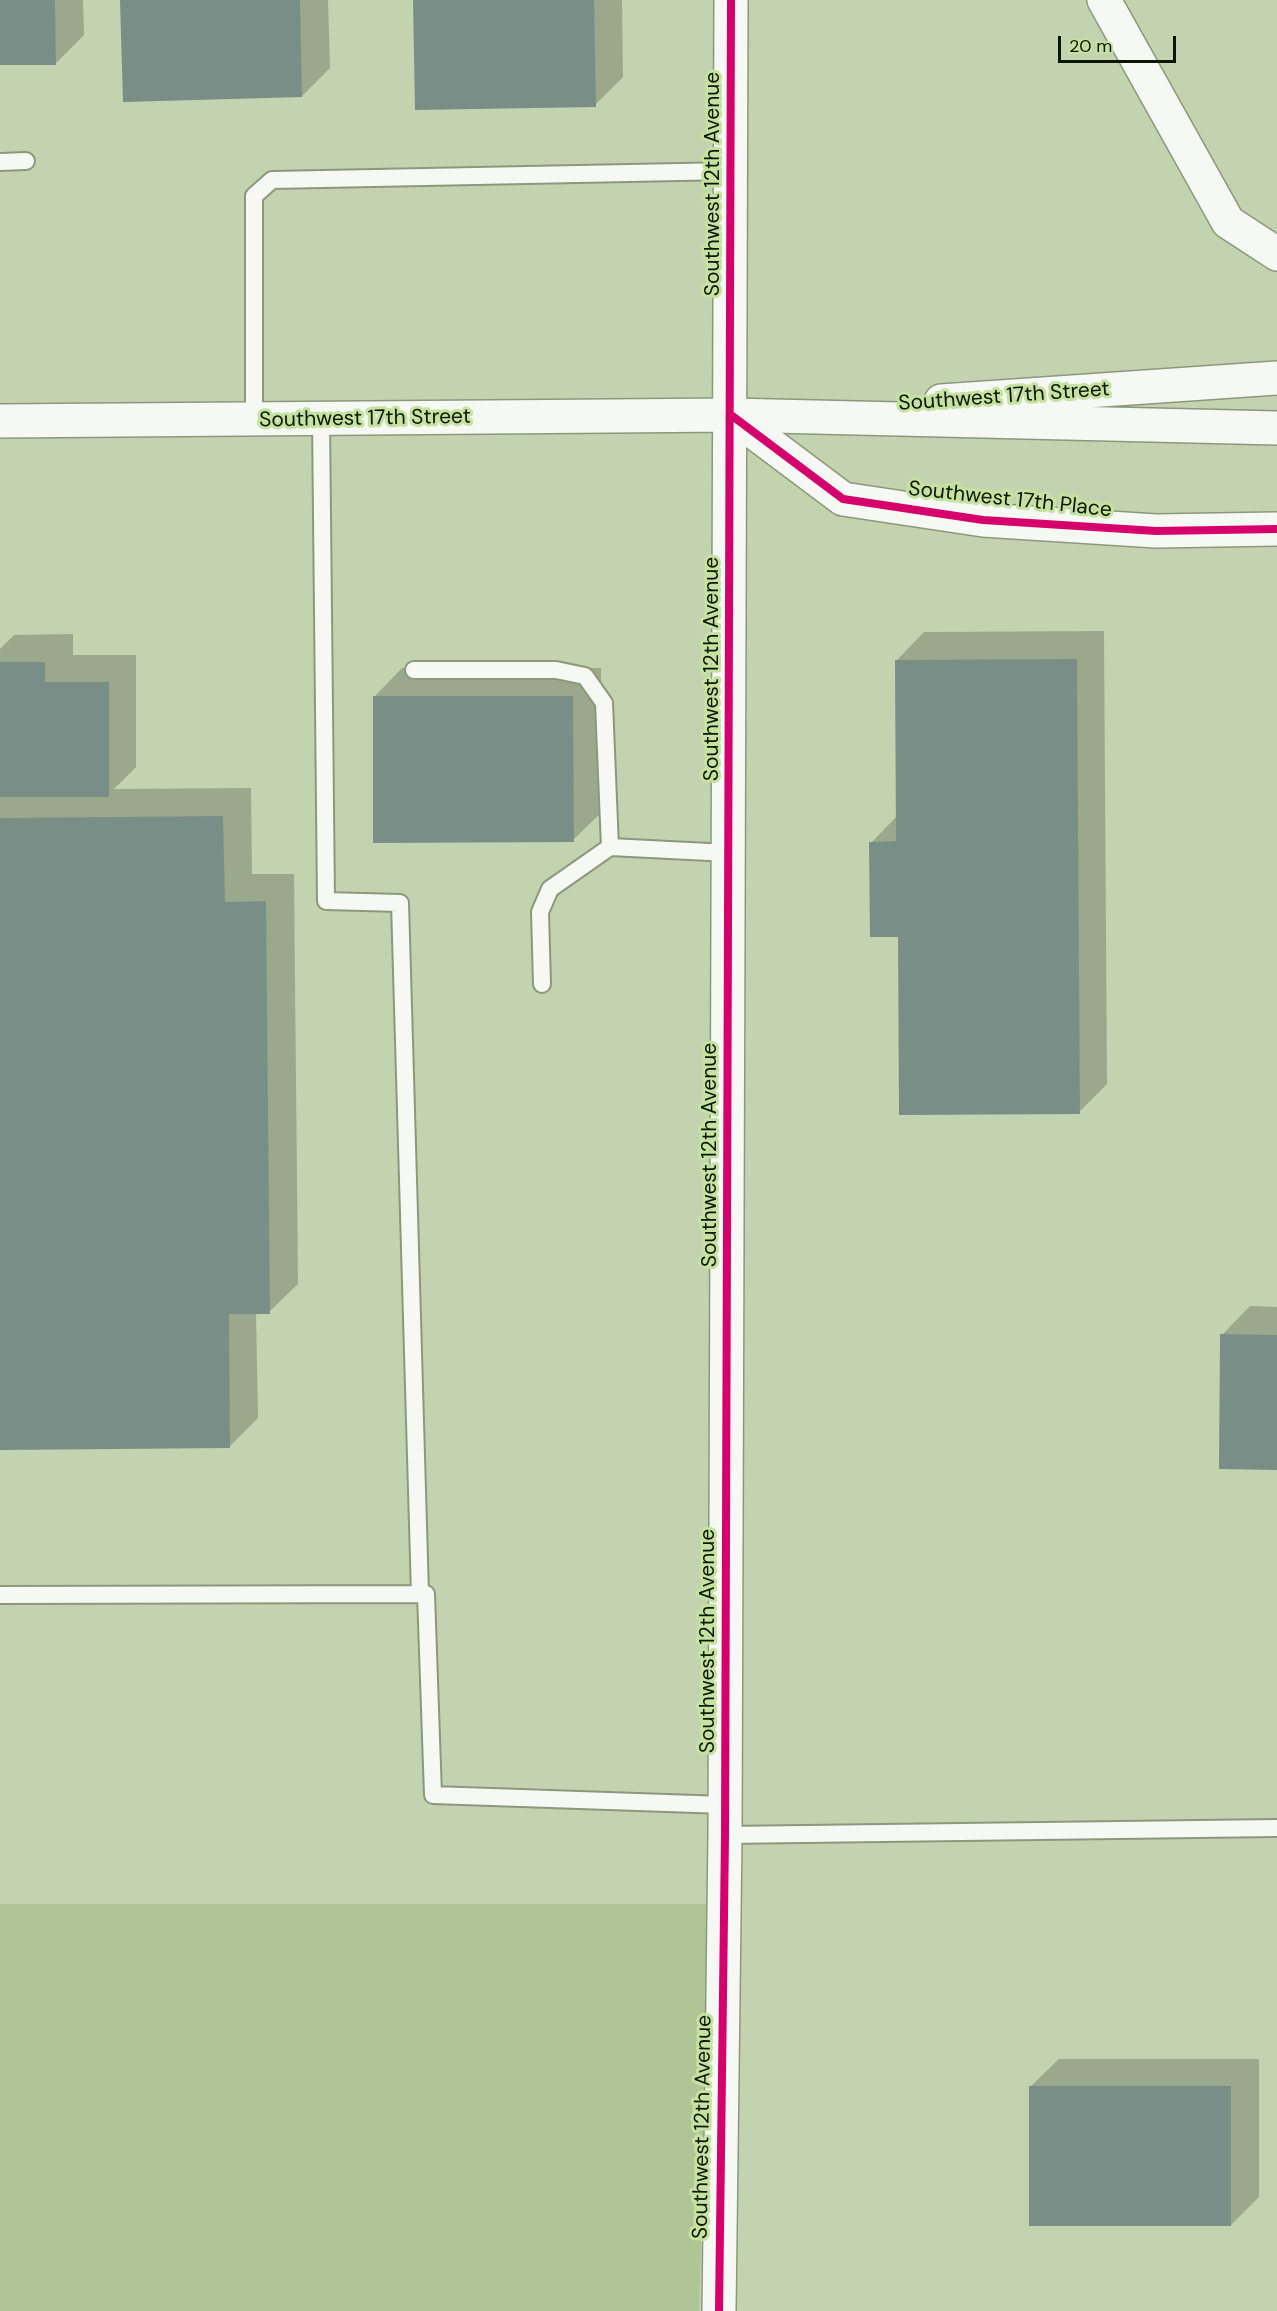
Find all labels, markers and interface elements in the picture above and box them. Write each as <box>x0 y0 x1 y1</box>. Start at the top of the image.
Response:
scale bar <box>1061 24 1180 62</box>
text: 20 m <box>1069 34 1112 58</box>
street label: Southwest 12th Avenue <box>700 72 726 296</box>
street label: Southwest 17th Street <box>898 377 1110 417</box>
street label: Southwest 17th Street <box>259 405 471 433</box>
street label: Southwest 17th Place <box>907 477 1113 523</box>
street label: Southwest 12th Avenue <box>699 557 725 781</box>
street label: Southwest 12th Avenue <box>697 1043 723 1267</box>
street label: Southwest 12th Avenue <box>695 1529 721 1753</box>
street label: Southwest 12th Avenue <box>688 2015 718 2239</box>

